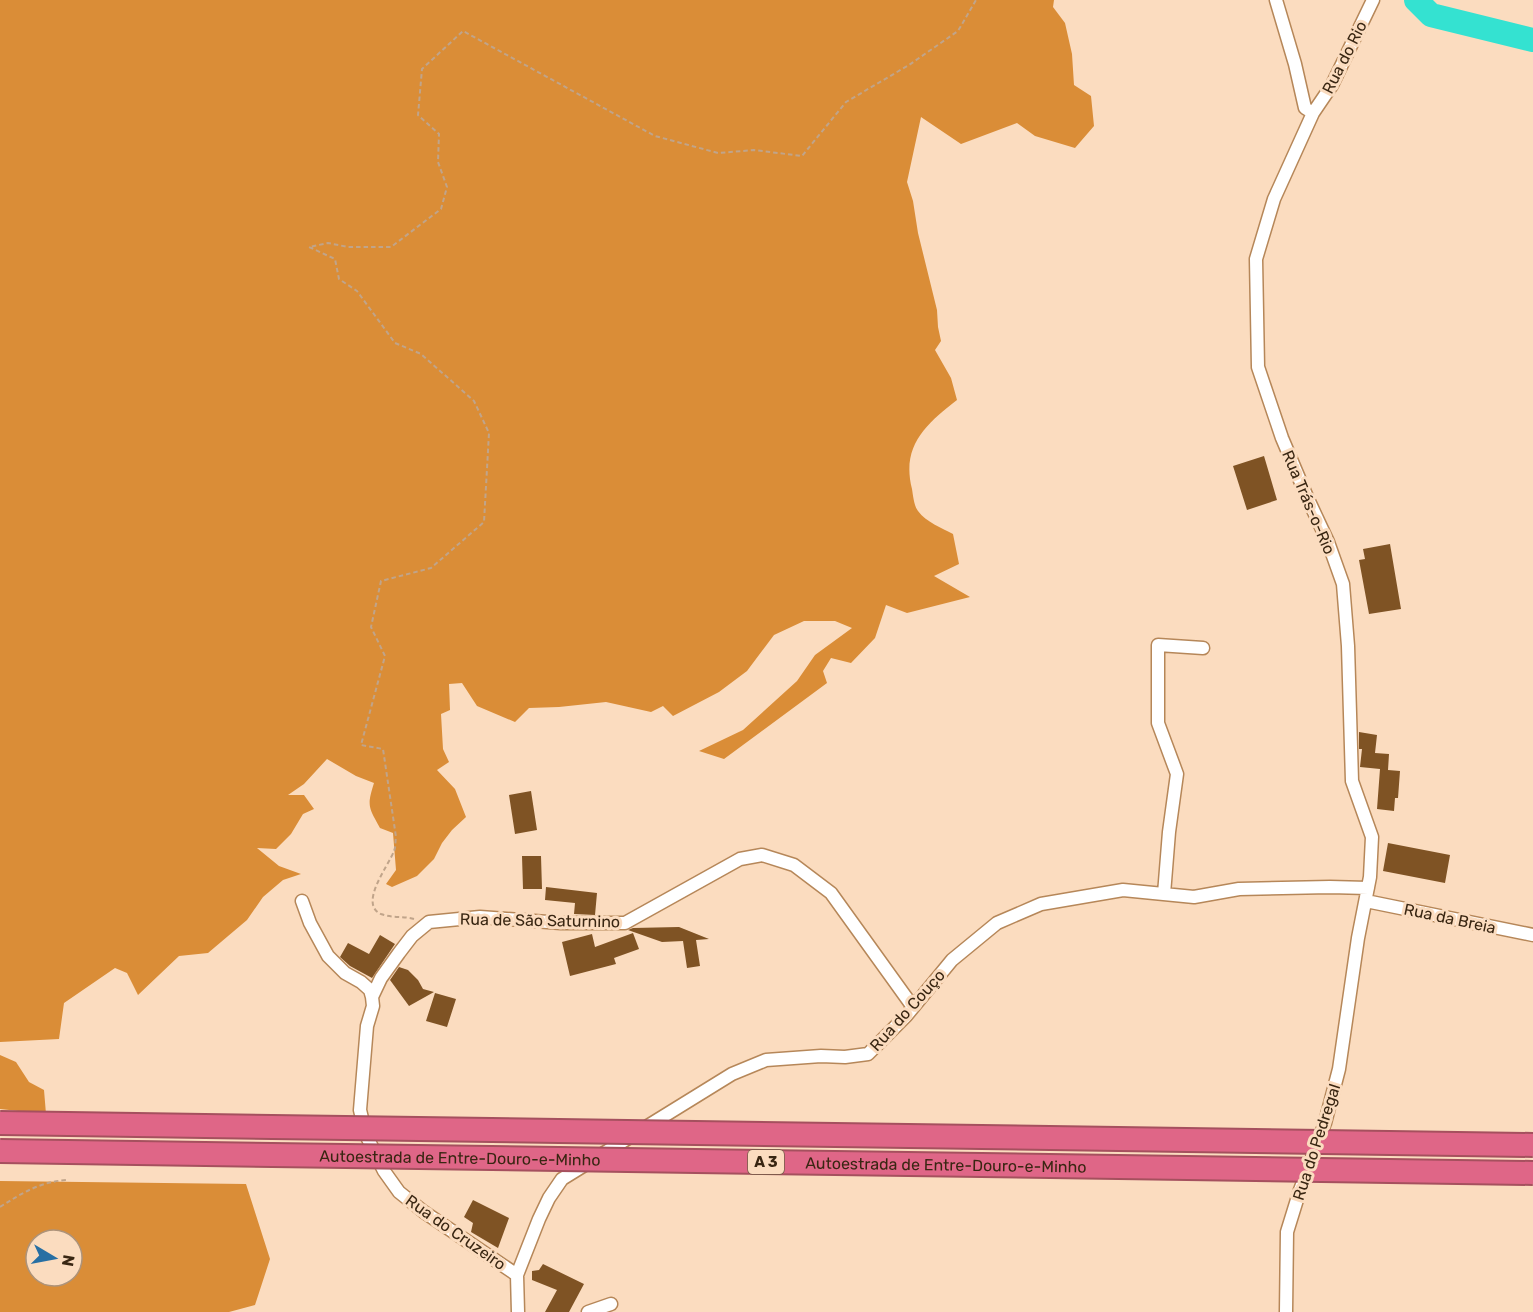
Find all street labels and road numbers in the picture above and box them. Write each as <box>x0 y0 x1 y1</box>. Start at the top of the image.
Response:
street label: Rua do Rio <box>1318 18 1371 97</box>
street label: Rua Trás-o-Rio <box>1278 447 1339 557</box>
street label: Rua da Breia <box>1402 899 1498 937</box>
street label: Rua de São Saturnino <box>460 910 620 931</box>
street label: Rua do Couço <box>866 966 949 1055</box>
street label: Rua do Pedregal <box>1289 1082 1344 1203</box>
street label: Autoestrada de Entre-Douro-e-Minho <box>319 1147 601 1170</box>
road number: A 3 <box>748 1150 784 1174</box>
street label: Autoestrada de Entre-Douro-e-Minho <box>805 1154 1087 1177</box>
street label: Rua do Cruzeiro <box>402 1191 509 1274</box>

